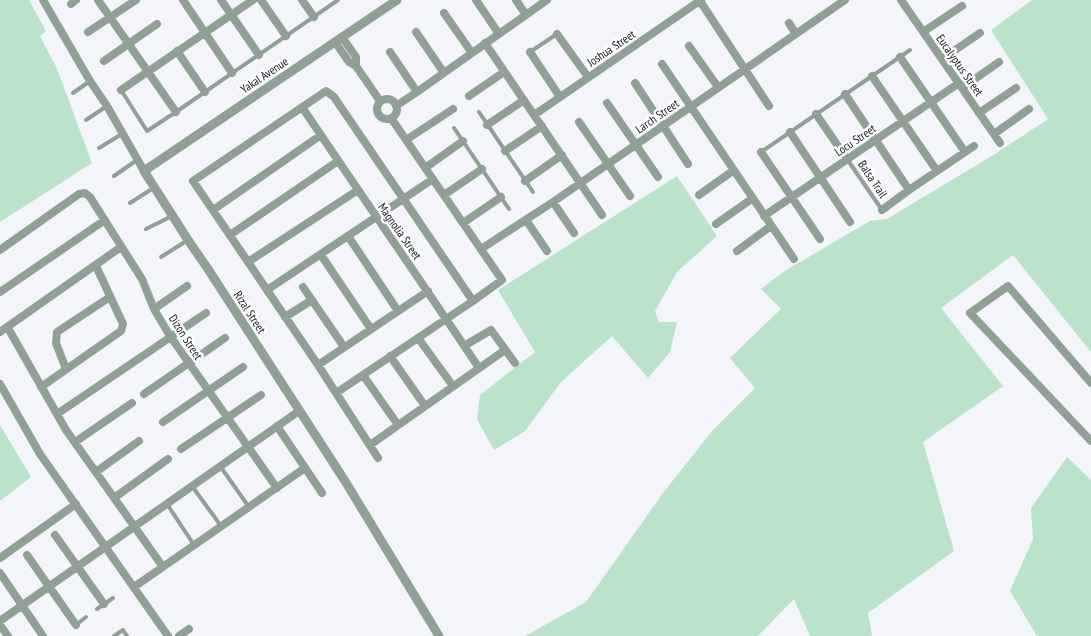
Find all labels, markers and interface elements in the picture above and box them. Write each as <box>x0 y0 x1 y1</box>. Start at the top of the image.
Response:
street label: Joshua Street <box>583 26 638 70</box>
street label: Eucalyptus Street <box>933 31 987 99</box>
street label: Yakal Avenue <box>237 54 291 96</box>
street label: Larch Street <box>632 95 682 136</box>
street label: Locu Street <box>832 120 879 159</box>
street label: Balsa Trail <box>855 157 891 201</box>
street label: Magnolia Street <box>375 200 425 263</box>
street label: Rizal Street <box>231 288 270 337</box>
street label: Dizon Street <box>166 312 207 363</box>

